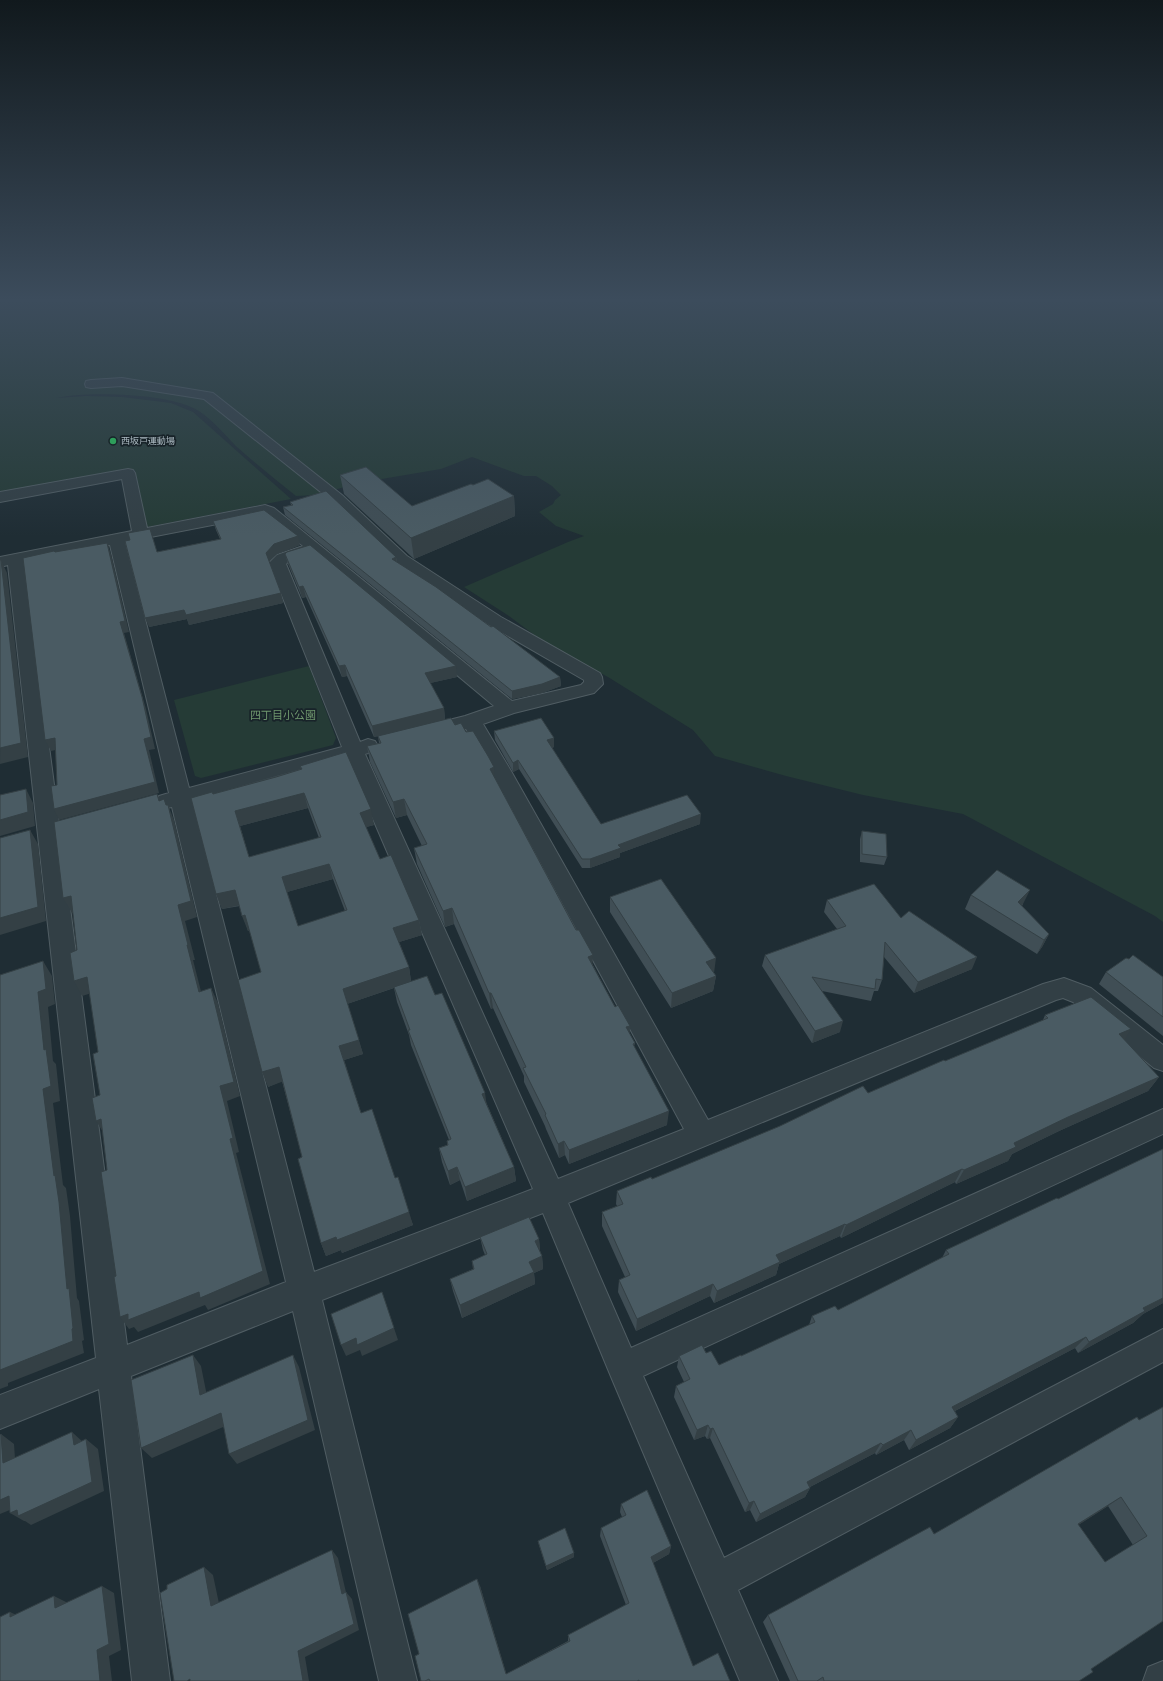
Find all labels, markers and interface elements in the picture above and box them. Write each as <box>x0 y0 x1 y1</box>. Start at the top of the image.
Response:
place label: 西坂戸運動場 <box>121 435 175 447</box>
marker: 西坂戸運動場 <box>108 436 118 446</box>
park label: 四丁目小公園 <box>250 708 316 722</box>

